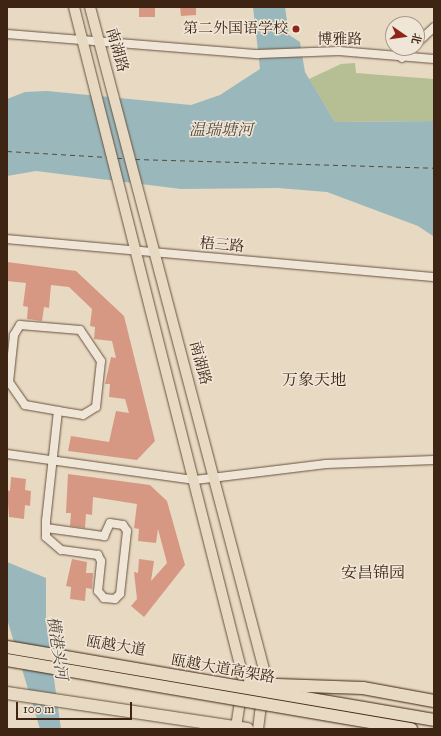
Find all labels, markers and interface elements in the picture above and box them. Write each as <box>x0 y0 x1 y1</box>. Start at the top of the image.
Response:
north arrow <box>385 16 425 56</box>
place label: 第二外国语学校 <box>183 20 288 38</box>
marker: 第二外国语学校 <box>291 24 301 34</box>
street label: 南湖路 <box>102 26 132 74</box>
street label: 博雅路 <box>318 31 362 49</box>
text: 北 <box>409 32 424 45</box>
water label: 温瑞塘河 <box>189 120 253 140</box>
street label: 梧三路 <box>199 234 245 256</box>
street label: 南湖路 <box>185 339 215 387</box>
district label: 万象天地 <box>282 370 346 390</box>
district label: 安昌锦园 <box>341 563 405 583</box>
water label: 横港头河 <box>43 615 71 681</box>
street label: 瓯越大道 <box>85 632 147 660</box>
street label: 瓯越大道高架路 <box>170 651 276 687</box>
scale bar <box>18 694 134 720</box>
text: 100 m <box>23 702 54 716</box>

